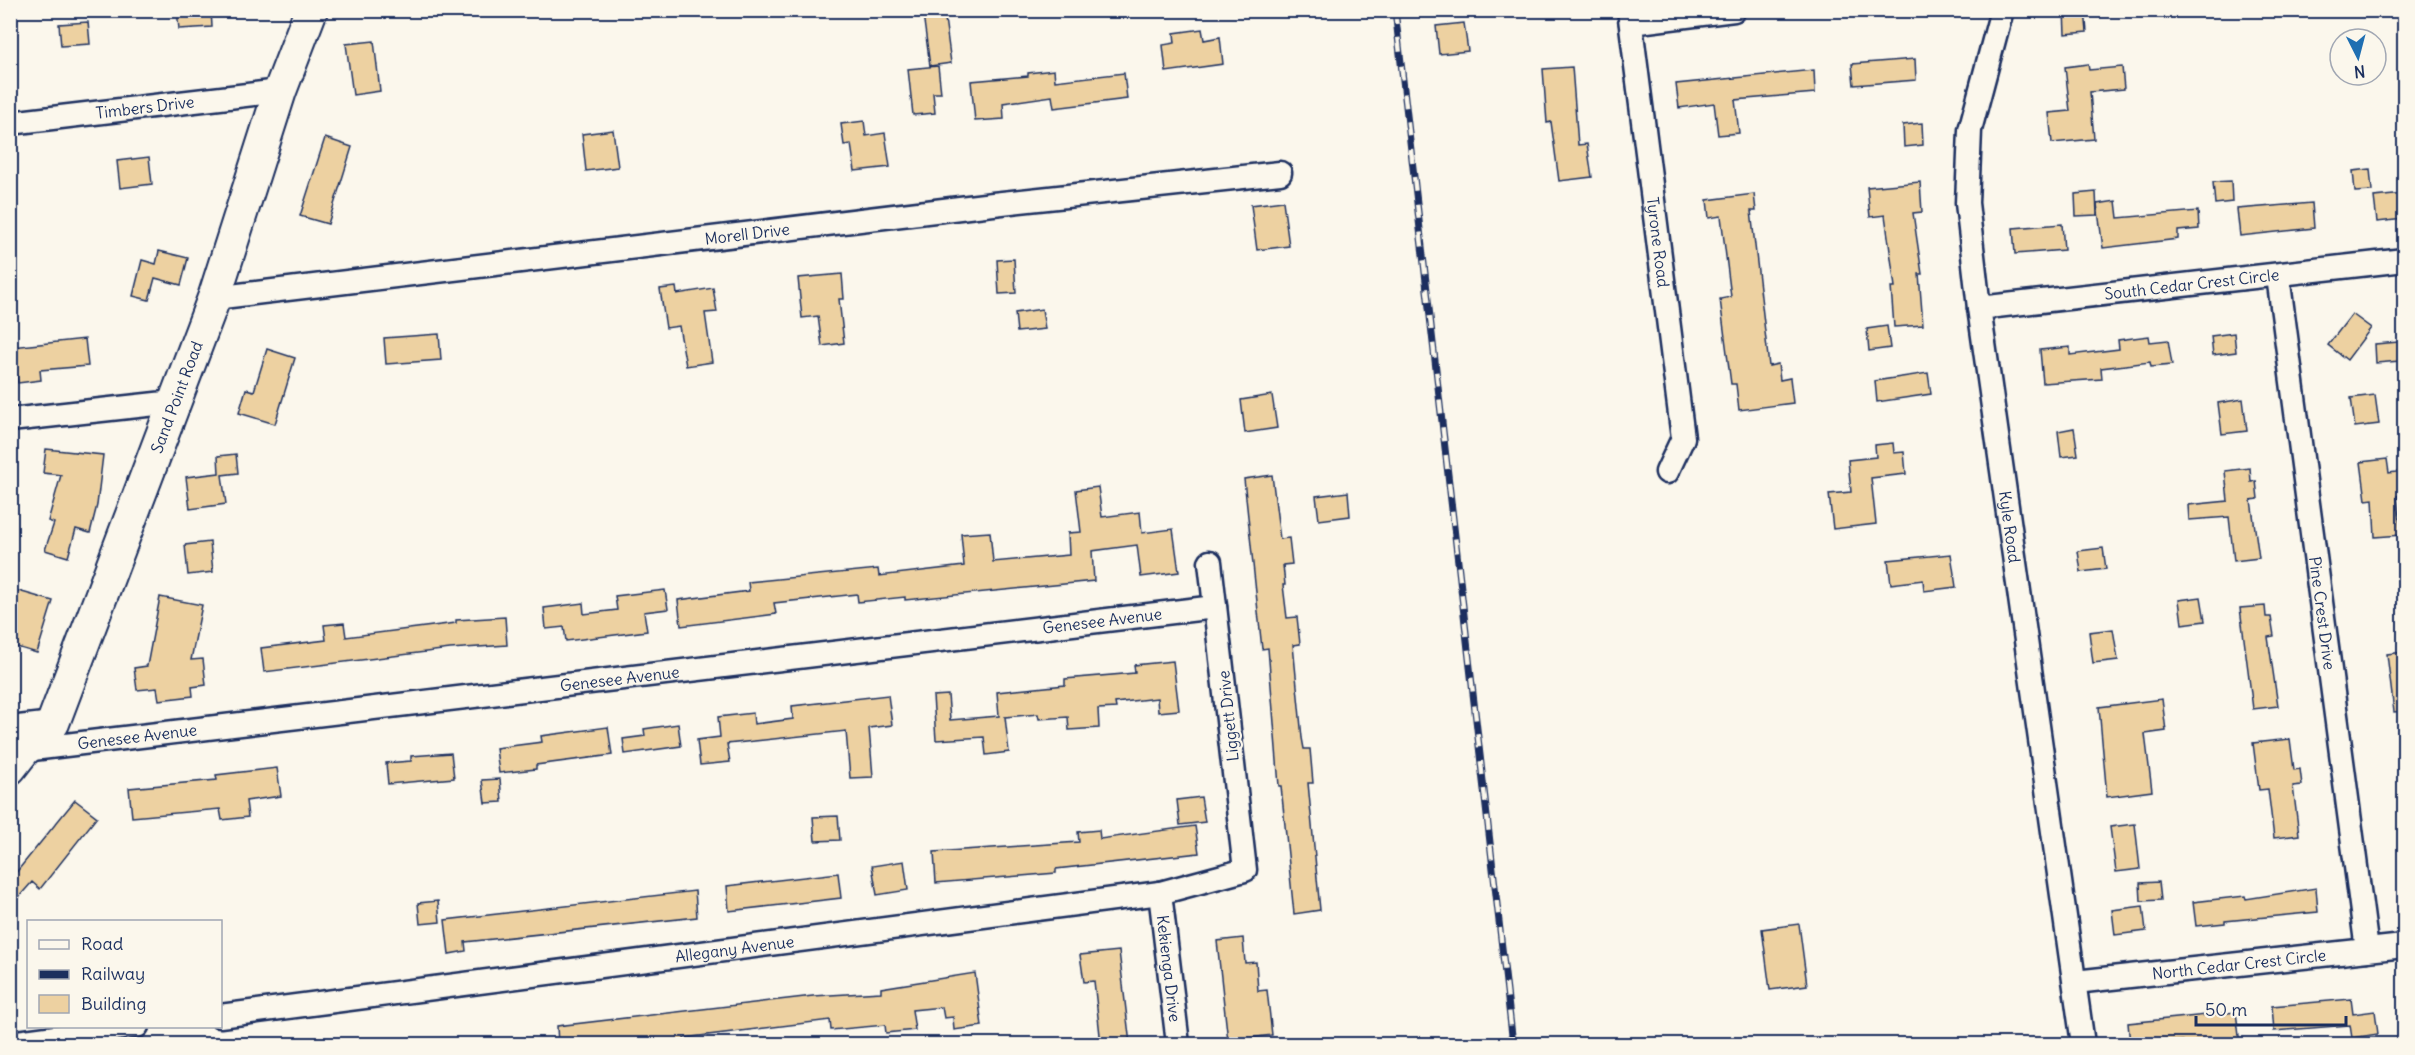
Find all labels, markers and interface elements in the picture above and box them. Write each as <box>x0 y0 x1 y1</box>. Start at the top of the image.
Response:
north arrow <box>2328 27 2388 87</box>
text: N <box>2353 61 2366 82</box>
street label: Timbers Drive <box>95 91 195 123</box>
street label: Tyrone Road <box>1643 196 1674 289</box>
street label: Morell Drive <box>704 219 791 249</box>
street label: South Cedar Crest Circle <box>2103 264 2280 304</box>
street label: Sand Point Road <box>146 338 207 456</box>
street label: Kyle Road <box>1995 490 2025 564</box>
street label: Pine Crest Drive <box>2305 555 2340 671</box>
street label: Genesee Avenue <box>1041 603 1163 638</box>
street label: Genesee Avenue <box>559 661 681 696</box>
street label: Liggett Drive <box>1213 670 1243 762</box>
street label: Genesee Avenue <box>76 719 198 753</box>
street label: Kekienga Drive <box>1153 914 1185 1023</box>
legend <box>27 920 222 1028</box>
street label: Allegany Avenue <box>674 931 795 966</box>
text: Road <box>81 932 124 955</box>
street label: North Cedar Crest Circle <box>2151 945 2327 984</box>
text: Railway <box>81 962 145 985</box>
scale bar <box>2196 989 2346 1027</box>
text: Building <box>81 992 146 1015</box>
text: 50 m <box>2205 998 2247 1021</box>

